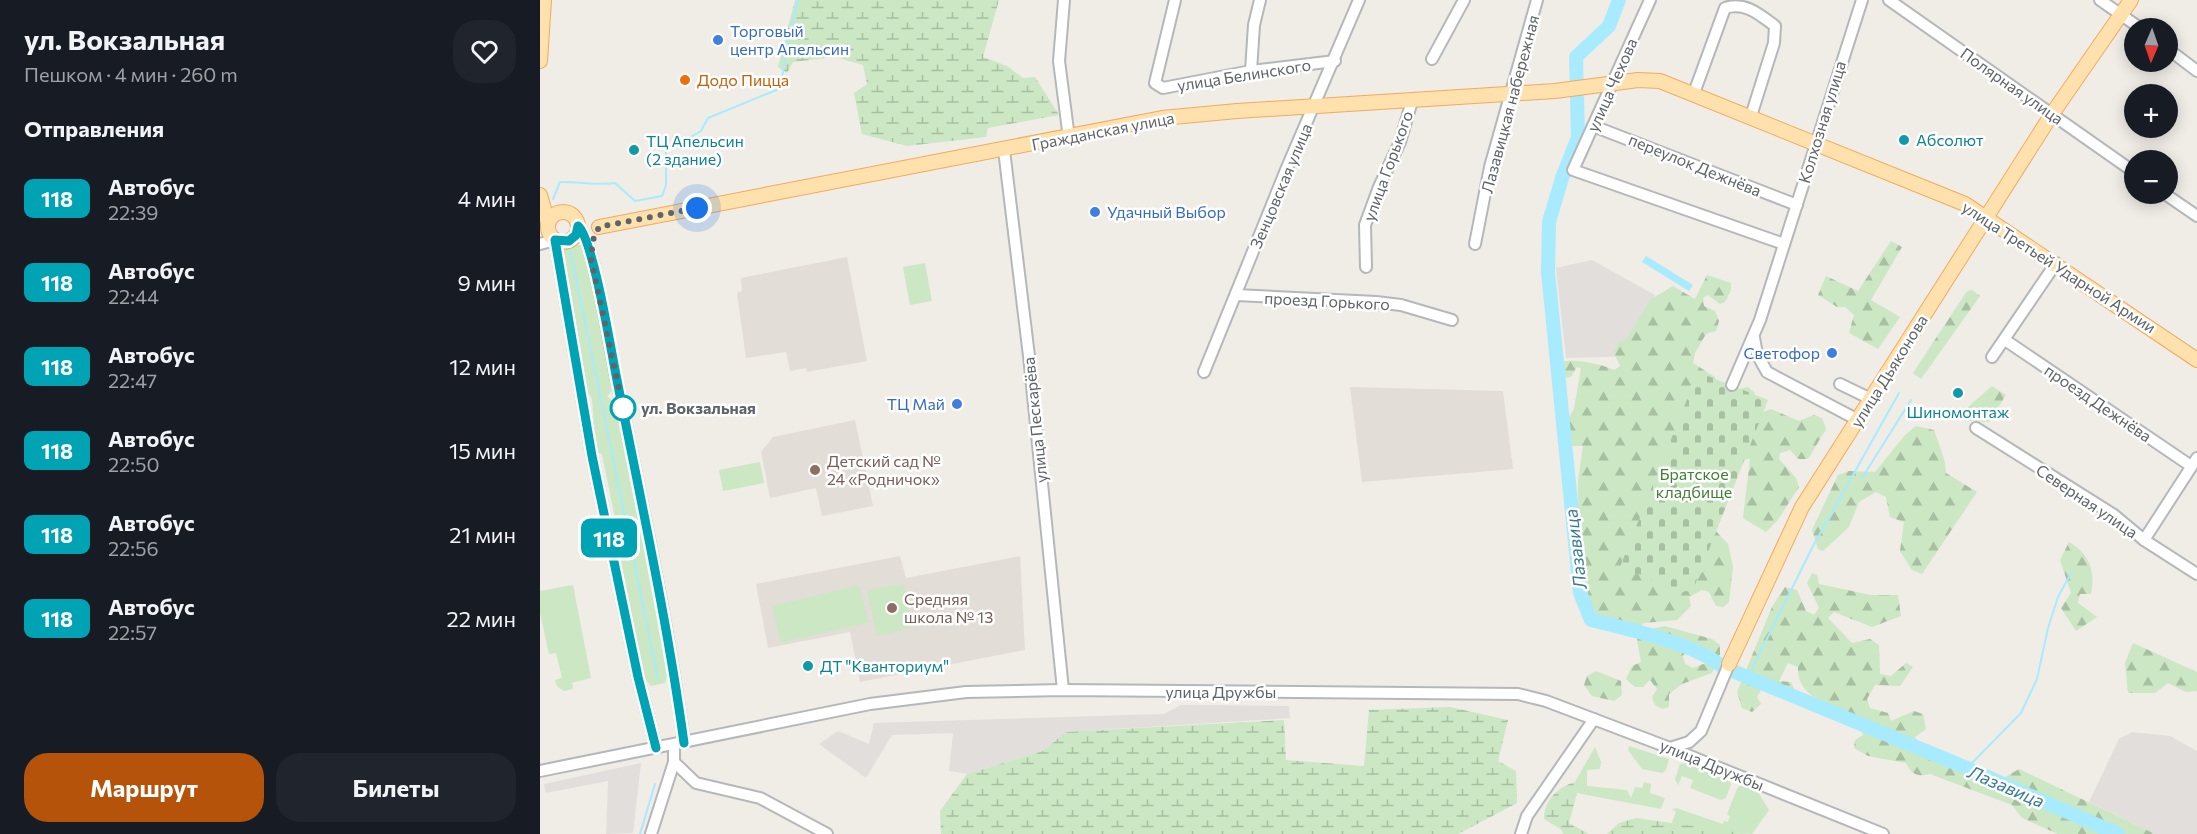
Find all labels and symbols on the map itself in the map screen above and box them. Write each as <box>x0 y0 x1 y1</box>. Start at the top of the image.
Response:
street label: Лазавицкая набережная <box>1477 13 1542 195</box>
north arrow <box>2124 18 2178 72</box>
place label: Торговый центр Апельсин <box>730 21 849 58</box>
marker: Торговый центр Апельсин <box>711 33 725 47</box>
street label: улица Чехова <box>1582 35 1641 135</box>
street label: Полярная улица <box>1957 43 2067 128</box>
street label: улица Белинского <box>1176 55 1312 94</box>
street label: Колхозная улица <box>1794 58 1849 185</box>
place label: Додо Пицца <box>697 70 789 89</box>
marker: Додо Пицца <box>678 73 692 87</box>
street label: Гражданская улица <box>1030 107 1176 154</box>
street label: улица Горького <box>1359 108 1416 224</box>
street label: Зенцовская улица <box>1246 120 1315 251</box>
street label: переулок Дежнёва <box>1626 129 1764 200</box>
place label: Абсолют <box>1916 130 1984 149</box>
place label: ТЦ Апельсин (2 здание) <box>646 131 744 168</box>
marker: Абсолют <box>1897 133 1911 147</box>
marker: ТЦ Апельсин (2 здание) <box>627 143 641 157</box>
your location <box>682 193 712 223</box>
street label: улица Третьей Ударной Армии <box>1959 197 2160 336</box>
place label: Удачный Выбор <box>1107 202 1226 221</box>
marker: Удачный Выбор <box>1088 205 1102 219</box>
street label: проезд Горького <box>1264 288 1390 313</box>
street label: улица Дьяконова <box>1846 311 1931 431</box>
place label: Светофор <box>1744 343 1820 362</box>
marker: Светофор <box>1825 346 1839 360</box>
street label: улица Пескарёва <box>1018 356 1051 484</box>
street label: проезд Дежнёва <box>2041 360 2155 445</box>
marker: Шиномонтаж <box>1951 386 1965 400</box>
place label: ТЦ Май <box>887 394 945 413</box>
marker: ул. Вокзальная <box>610 395 636 421</box>
marker: ТЦ Май <box>950 397 964 411</box>
place label: ул. Вокзальная <box>641 398 756 417</box>
place label: Шиномонтаж <box>1906 402 2010 421</box>
place label: Детский сад № 24 «Родничок» <box>827 451 941 488</box>
street label: Северная улица <box>2033 460 2142 542</box>
marker: Детский сад № 24 «Родничок» <box>808 463 822 477</box>
park label: Братское кладбище <box>1656 464 1732 501</box>
water label: Лазавица <box>1559 508 1591 591</box>
line badge: 118 <box>574 518 644 558</box>
place label: Средняя школа № 13 <box>904 589 993 626</box>
marker: Средняя школа № 13 <box>885 601 899 615</box>
place label: ДТ "Кванториум" <box>820 656 949 675</box>
marker: ДТ "Кванториум" <box>801 659 815 673</box>
street label: улица Дружбы <box>1166 682 1276 701</box>
street label: улица Дружбы <box>1657 735 1767 794</box>
water label: Лазавица <box>1964 760 2048 812</box>

